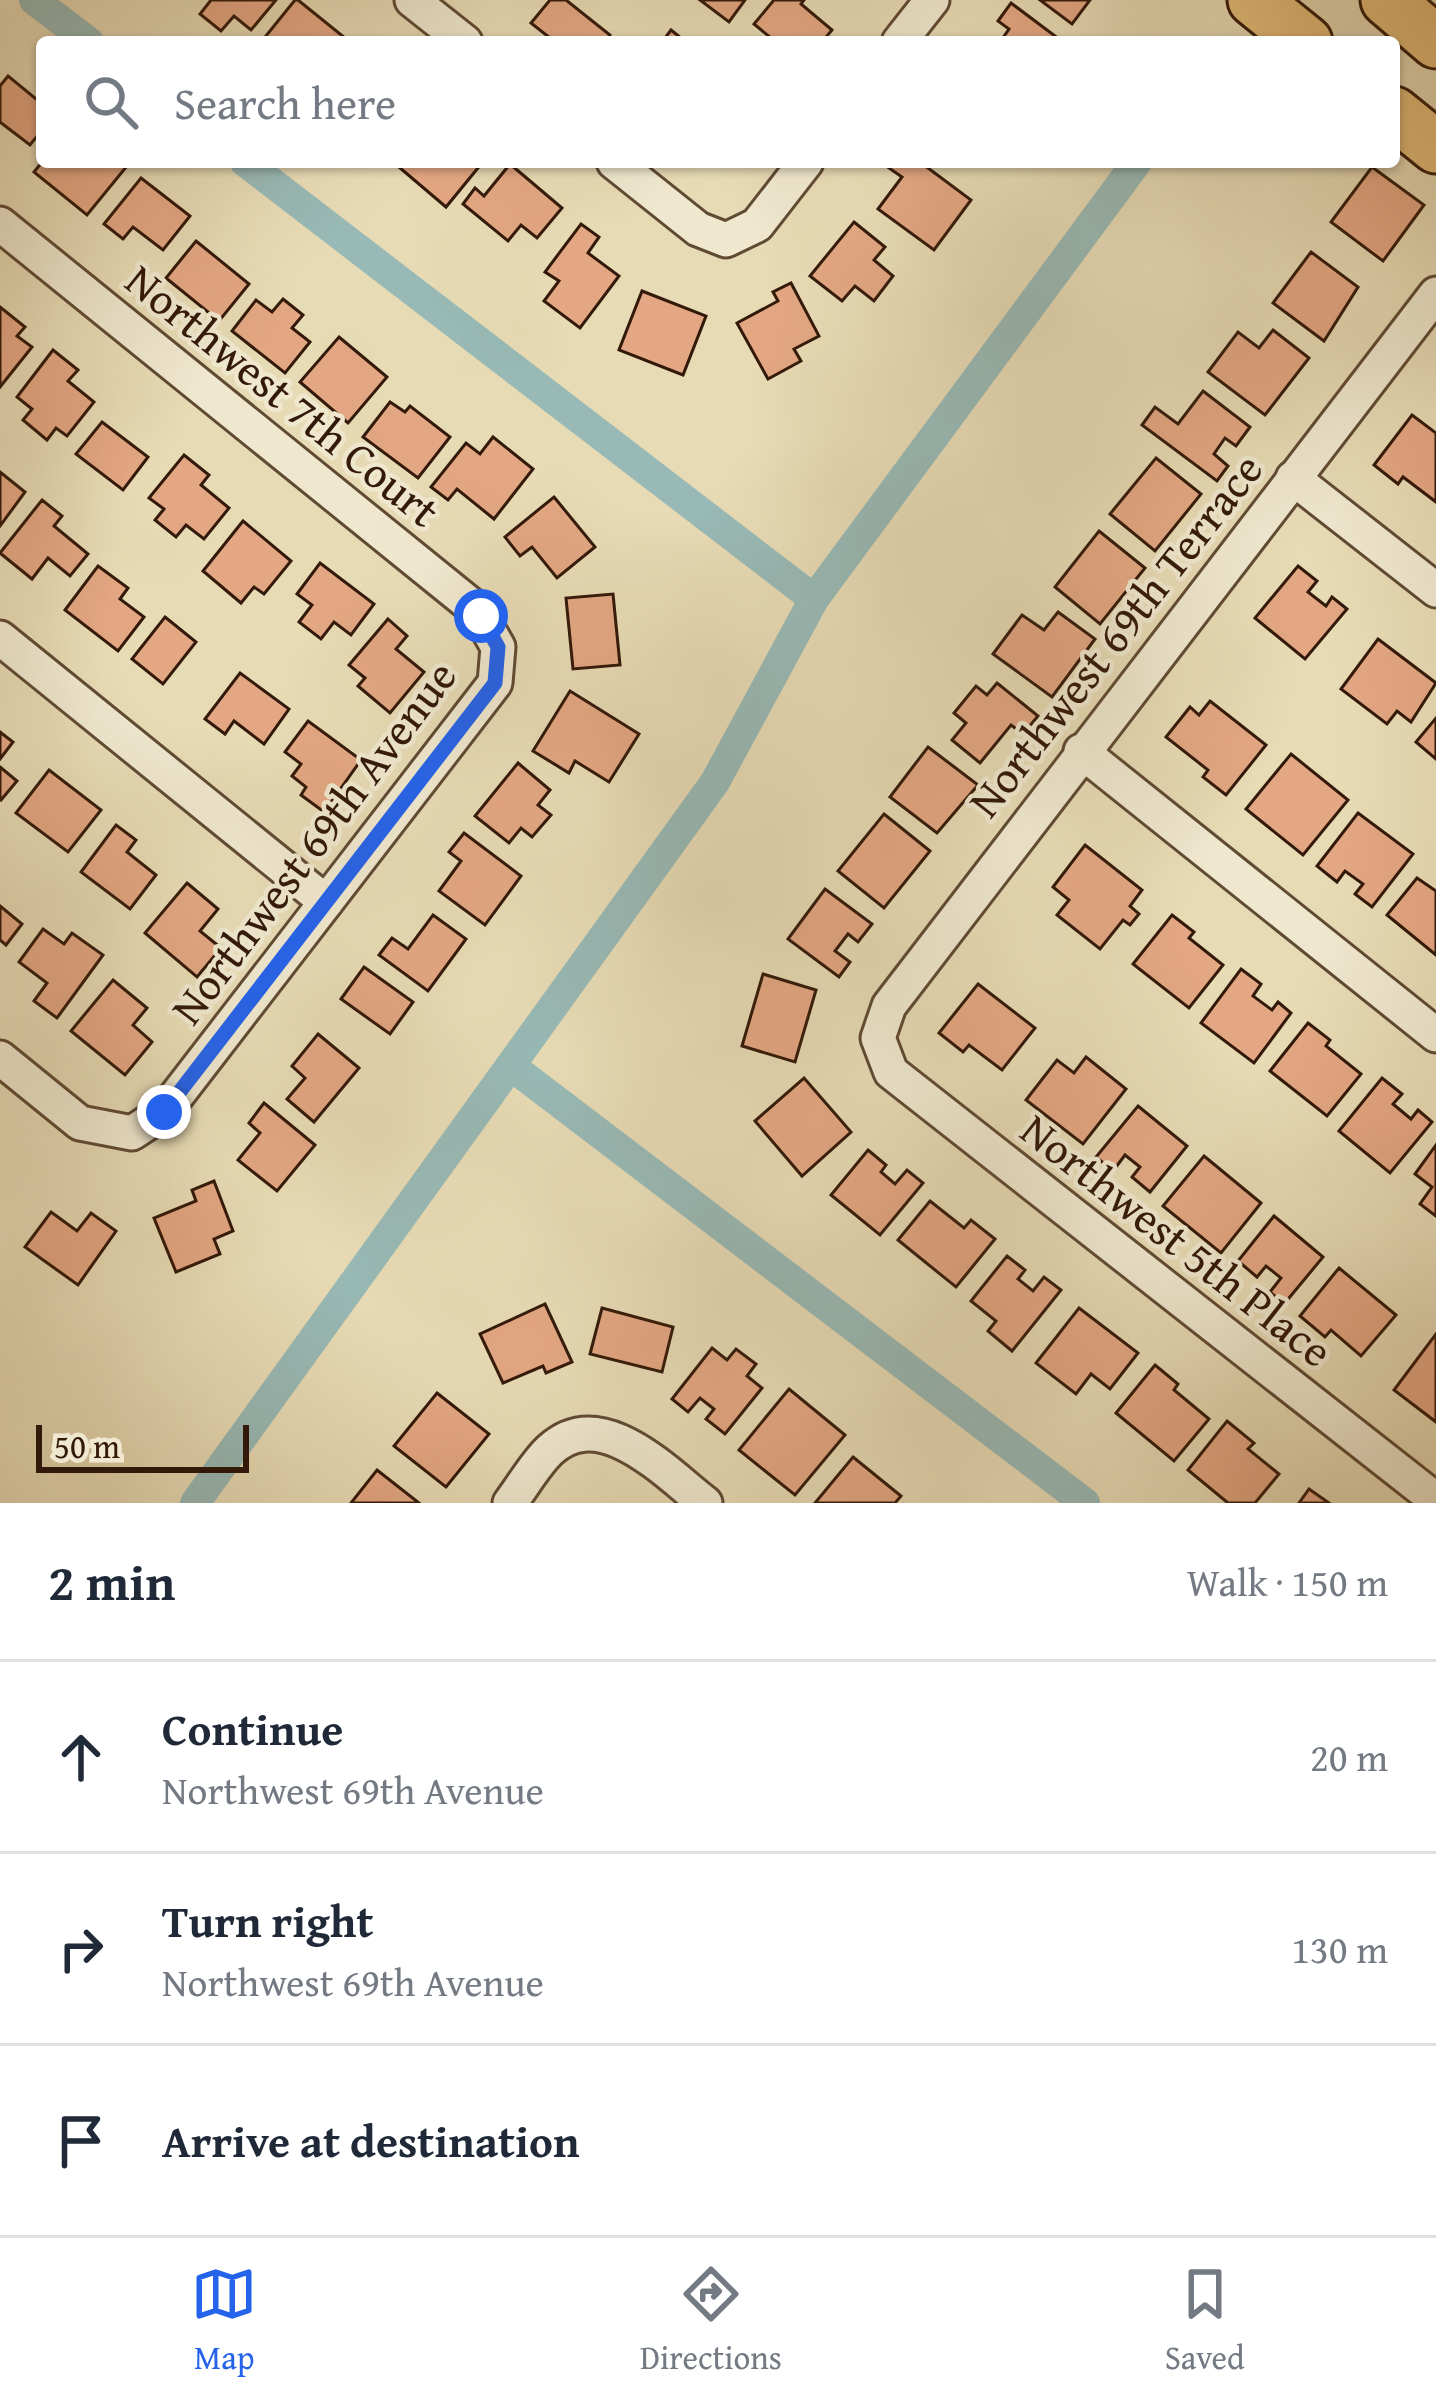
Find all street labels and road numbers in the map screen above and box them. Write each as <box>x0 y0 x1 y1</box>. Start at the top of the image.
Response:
street label: Northwest 7th Court <box>113 248 454 542</box>
street label: Northwest 69th Terrace <box>952 439 1277 830</box>
street label: Northwest 69th Avenue <box>154 646 471 1037</box>
street label: Northwest 5th Place <box>1008 1097 1347 1382</box>

